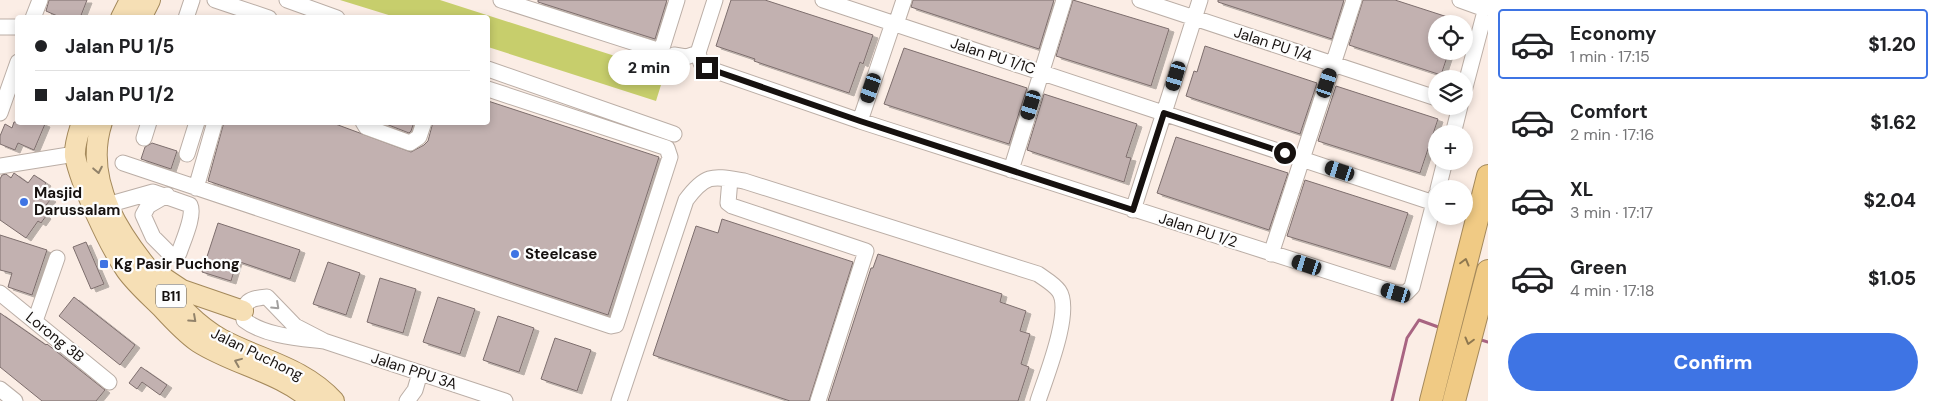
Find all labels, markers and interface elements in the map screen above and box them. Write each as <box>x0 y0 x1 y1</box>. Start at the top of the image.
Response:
map controls <box>1428 15 1473 225</box>
button: locate <box>1428 15 1473 60</box>
text: Economy <box>1570 21 1657 46</box>
street label: Jalan PU 1/4 <box>1231 22 1315 66</box>
icon: car <box>1510 22 1555 67</box>
text: $1.20 <box>1868 32 1916 57</box>
street label: Jalan PU 1/1C <box>948 33 1038 79</box>
text: Jalan PU 1/5 <box>65 34 174 59</box>
text: 1 min · 17:15 <box>1570 46 1650 67</box>
callout: 2 min <box>607 50 690 86</box>
text: 2 min <box>628 57 670 78</box>
route end <box>696 57 718 79</box>
car <box>1164 59 1187 93</box>
car <box>1315 66 1338 100</box>
button: layers <box>1428 70 1473 115</box>
car <box>859 71 882 105</box>
text: Jalan PU 1/2 <box>65 82 174 107</box>
car <box>1019 88 1042 122</box>
text: Comfort <box>1570 99 1648 124</box>
icon: car <box>1510 100 1555 145</box>
text: $1.62 <box>1870 110 1916 135</box>
text: 2 min · 17:16 <box>1570 124 1654 145</box>
button: + <box>1428 125 1473 170</box>
route start <box>1274 142 1296 164</box>
car <box>1323 159 1356 183</box>
one-way arrow <box>92 166 103 175</box>
text: XL <box>1570 177 1593 202</box>
icon: car <box>1510 178 1555 223</box>
button: − <box>1428 180 1473 225</box>
place label: Masjid Darussalam <box>34 183 120 220</box>
text: $2.04 <box>1864 188 1916 213</box>
marker: Masjid Darussalam <box>18 196 30 208</box>
text: 3 min · 17:17 <box>1570 202 1653 223</box>
street label: Jalan PU 1/2 <box>1156 208 1240 252</box>
place label: Steelcase <box>525 244 597 264</box>
marker: Steelcase <box>509 248 521 260</box>
car <box>1290 253 1323 277</box>
place label: Kg Pasir Puchong <box>114 254 240 274</box>
text: Green <box>1570 255 1627 280</box>
icon: car <box>1510 256 1555 301</box>
marker: Kg Pasir Puchong <box>98 258 110 270</box>
one-way arrow <box>1460 259 1470 267</box>
text: $1.05 <box>1868 266 1916 291</box>
text: 4 min · 17:18 <box>1570 280 1654 301</box>
car <box>1379 281 1412 305</box>
road number: B11 <box>156 284 186 308</box>
one-way arrow <box>270 300 279 309</box>
street label: Lorong 3B <box>22 307 88 367</box>
one-way arrow <box>188 313 197 322</box>
street label: Jalan Puchong <box>208 323 306 385</box>
button: Confirm <box>1508 333 1918 391</box>
one-way arrow <box>1465 337 1475 345</box>
street label: Jalan PPU 3A <box>368 348 460 394</box>
one-way arrow <box>235 358 243 368</box>

